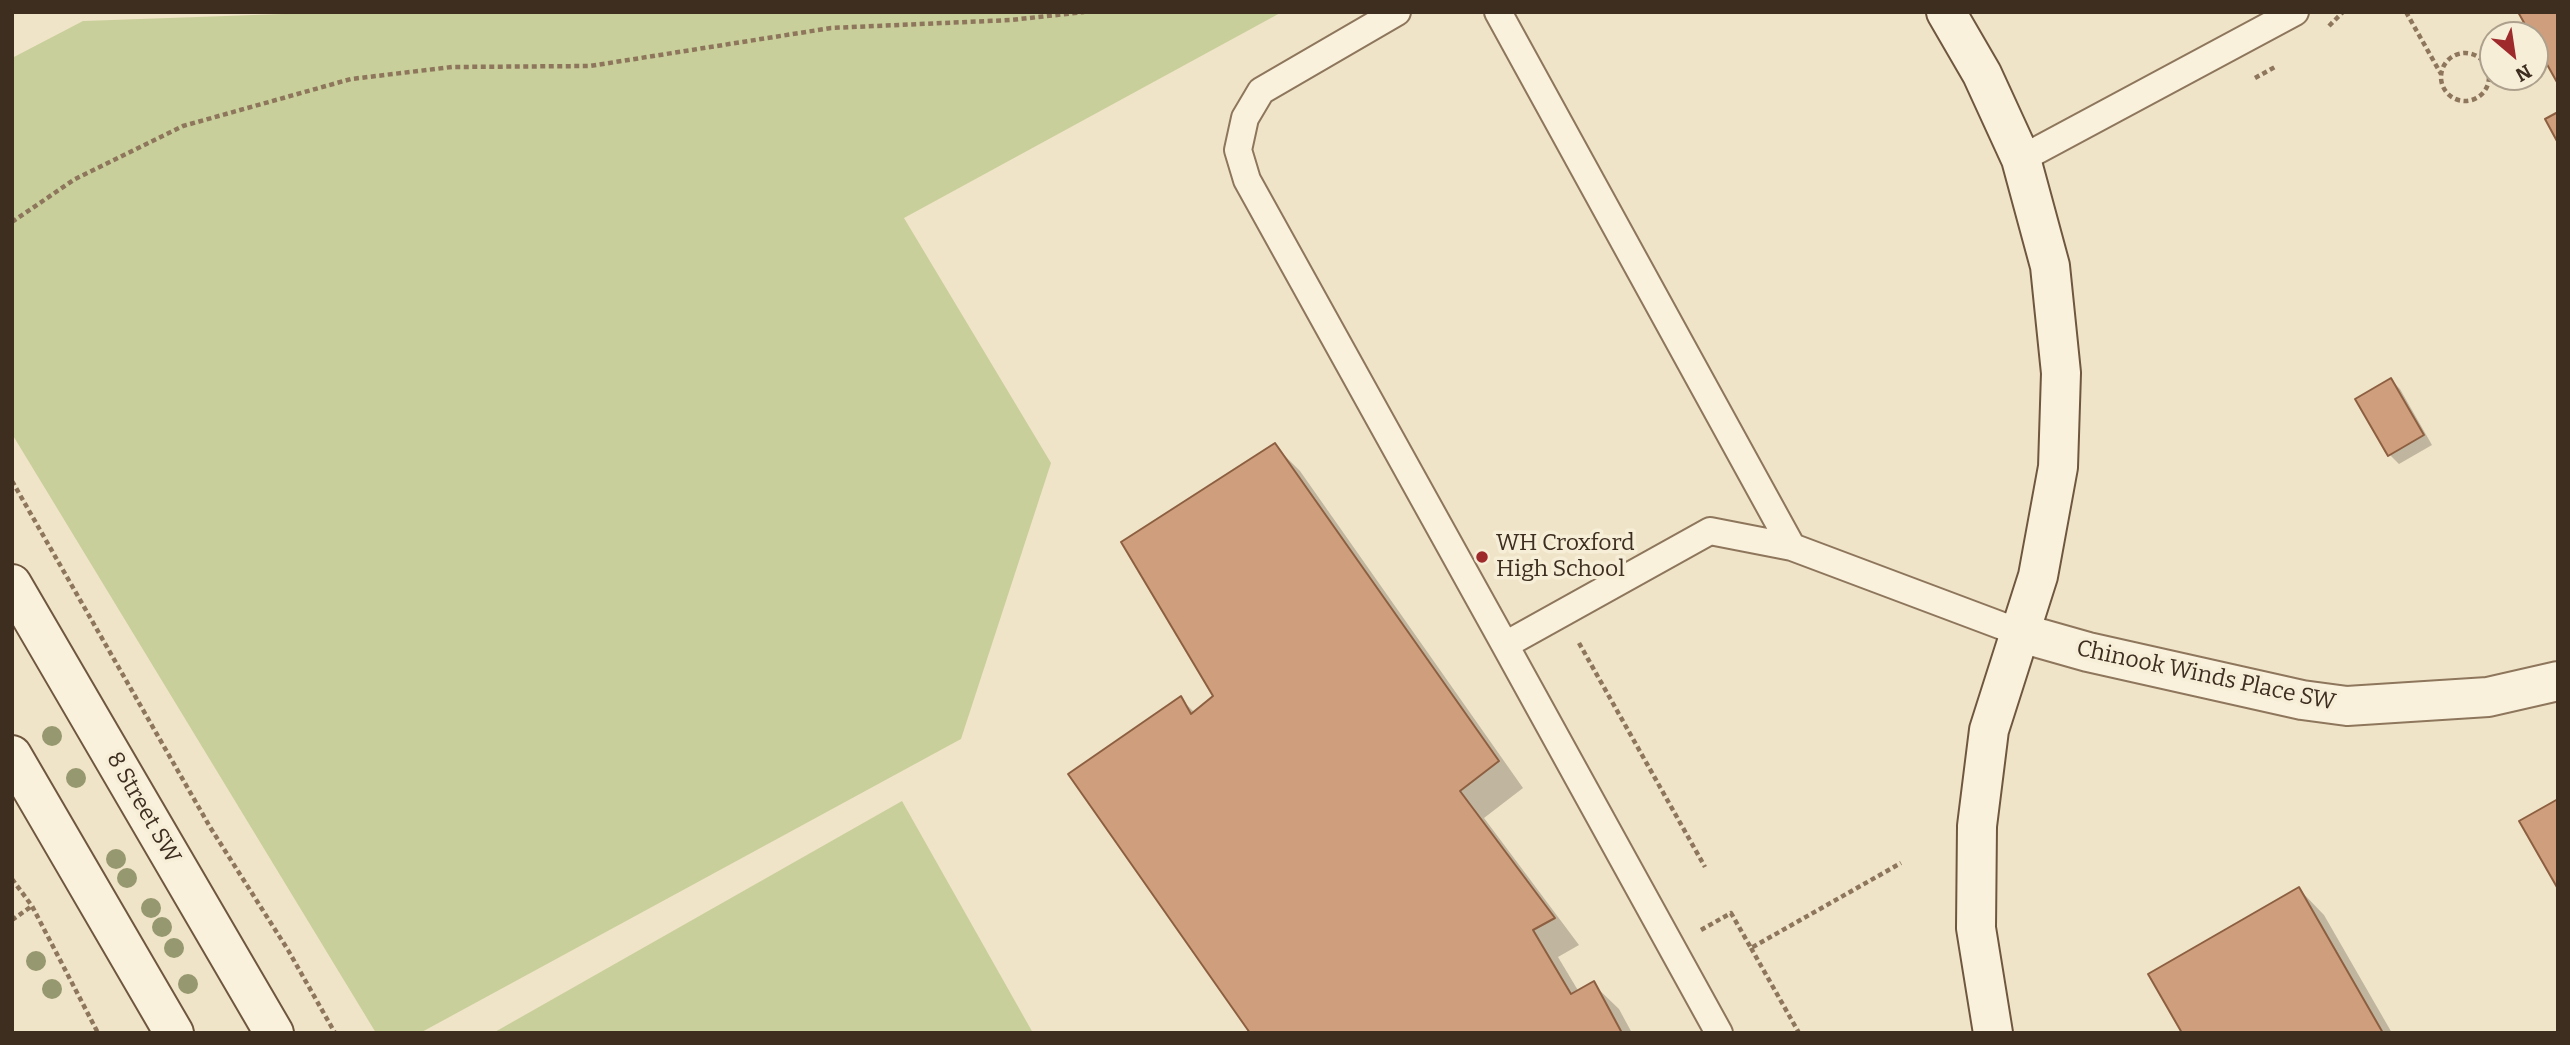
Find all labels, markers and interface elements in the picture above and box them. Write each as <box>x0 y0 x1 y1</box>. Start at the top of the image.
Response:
north arrow <box>2479 21 2549 91</box>
text: N <box>2511 59 2535 87</box>
place label: WH Croxford High School <box>1496 530 1635 584</box>
marker: WH Croxford High School <box>1474 549 1490 565</box>
street label: Chinook Winds Place SW <box>2074 635 2338 717</box>
street label: 8 Street SW <box>100 747 186 869</box>

